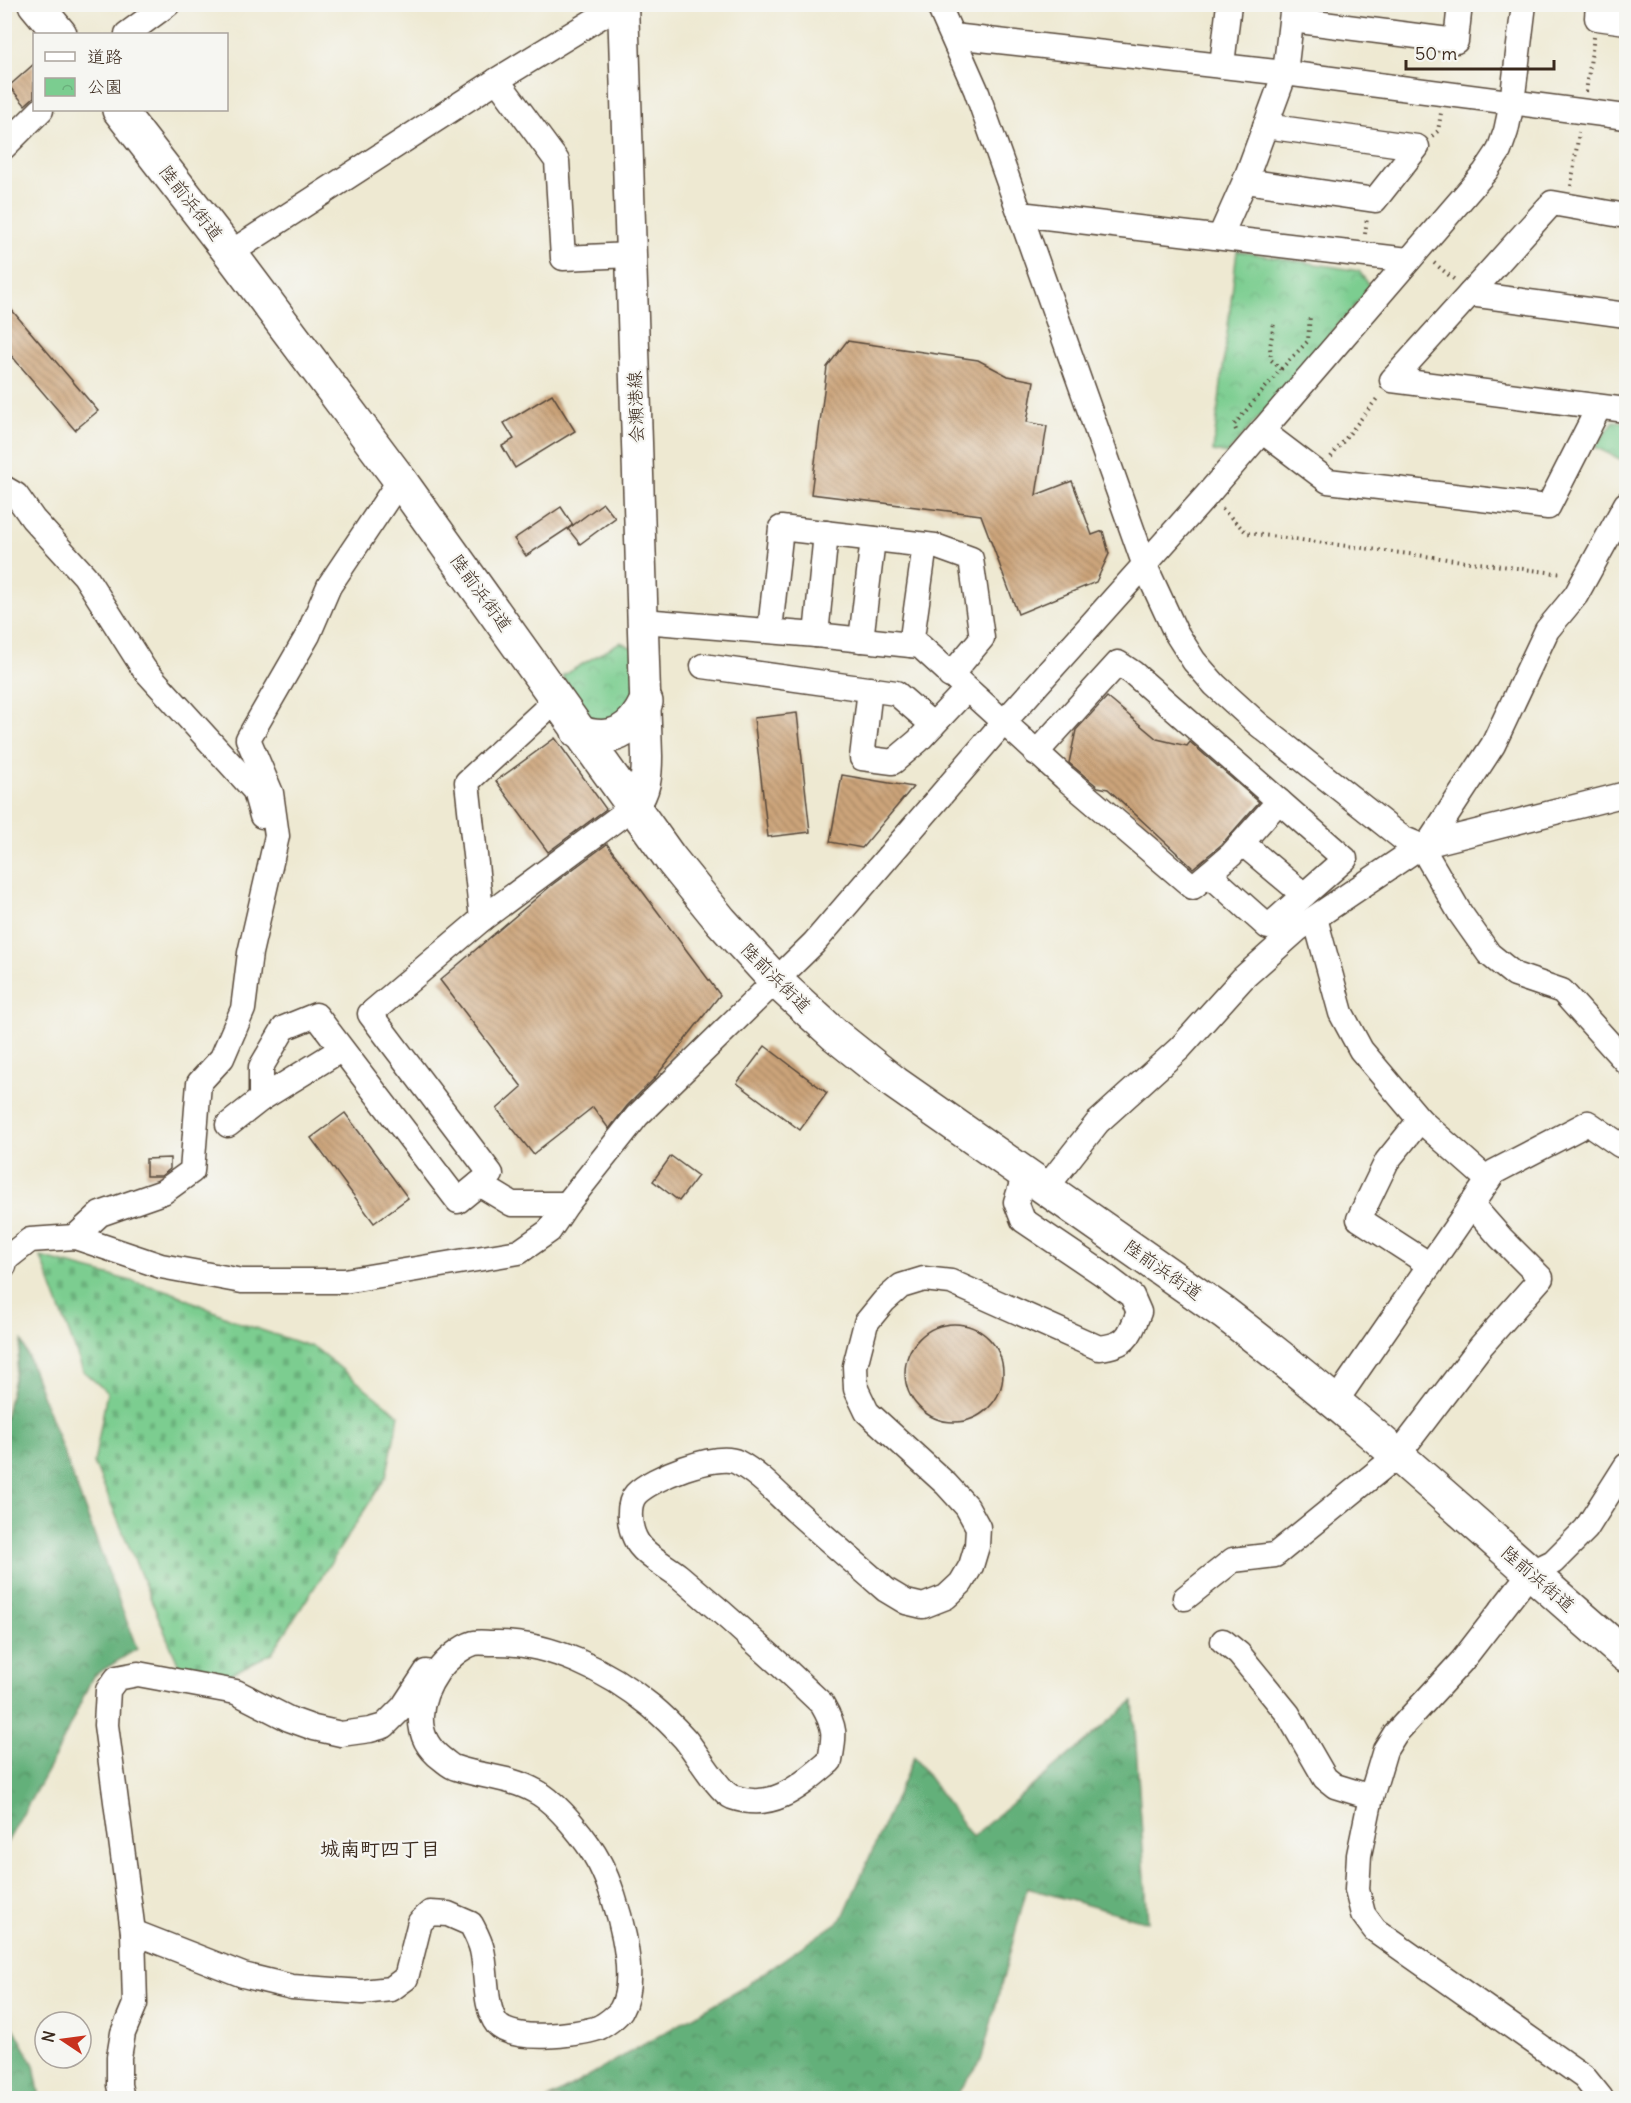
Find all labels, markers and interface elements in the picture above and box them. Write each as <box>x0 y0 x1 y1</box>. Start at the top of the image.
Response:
legend <box>33 33 228 111</box>
scale bar <box>1406 33 1554 71</box>
text: 50 m <box>1415 42 1457 65</box>
text: 道路 <box>87 45 123 68</box>
text: 公園 <box>87 75 123 98</box>
street label: 陸前浜街道 <box>155 160 228 245</box>
street label: 会瀬港線 <box>623 371 648 443</box>
street label: 陸前浜街道 <box>446 550 517 636</box>
street label: 陸前浜街道 <box>736 938 816 1018</box>
street label: 陸前浜街道 <box>1120 1234 1207 1305</box>
street label: 陸前浜街道 <box>1497 1540 1580 1617</box>
district label: 城南町四丁目 <box>320 1836 440 1861</box>
north arrow <box>33 2010 93 2070</box>
text: N <box>37 2029 59 2044</box>

